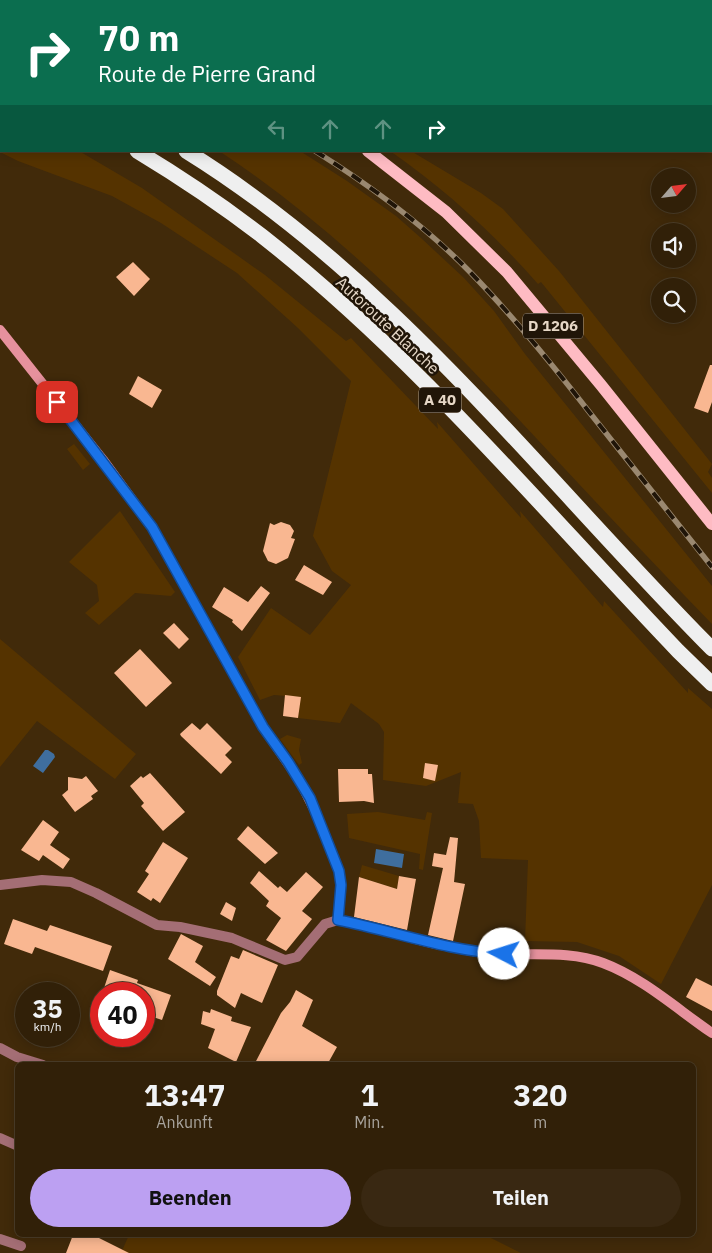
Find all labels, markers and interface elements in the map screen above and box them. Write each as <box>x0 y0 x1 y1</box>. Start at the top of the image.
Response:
text: 70 m <box>98 15 180 61</box>
icon: right <box>15 20 80 85</box>
text: Route de Pierre Grand <box>98 59 316 88</box>
icon: left <box>263 115 291 143</box>
icon: ahead <box>316 115 344 143</box>
icon: ahead <box>369 115 397 143</box>
icon: right <box>422 115 450 143</box>
north arrow <box>651 168 696 212</box>
map controls <box>651 168 696 323</box>
button: sound <box>651 223 696 268</box>
street label: Autoroute Blanche <box>332 272 444 378</box>
button: search <box>651 278 696 323</box>
road number: D 1206 <box>523 314 583 338</box>
pin <box>36 381 78 423</box>
icon: arrive <box>43 388 71 416</box>
road number: A 40 <box>419 388 461 412</box>
position arrow <box>477 927 529 979</box>
speed limit sign: 40 <box>90 982 155 1047</box>
text: 35 <box>32 992 63 1025</box>
text: km/h <box>33 1019 62 1034</box>
text: 13:47 <box>144 1075 226 1114</box>
text: 1 <box>360 1075 378 1114</box>
text: 320 <box>513 1075 567 1114</box>
text: Ankunft <box>156 1112 213 1132</box>
text: Min. <box>354 1112 385 1132</box>
text: m <box>533 1112 547 1132</box>
button: Beenden <box>30 1169 351 1227</box>
button: Teilen <box>361 1169 681 1227</box>

